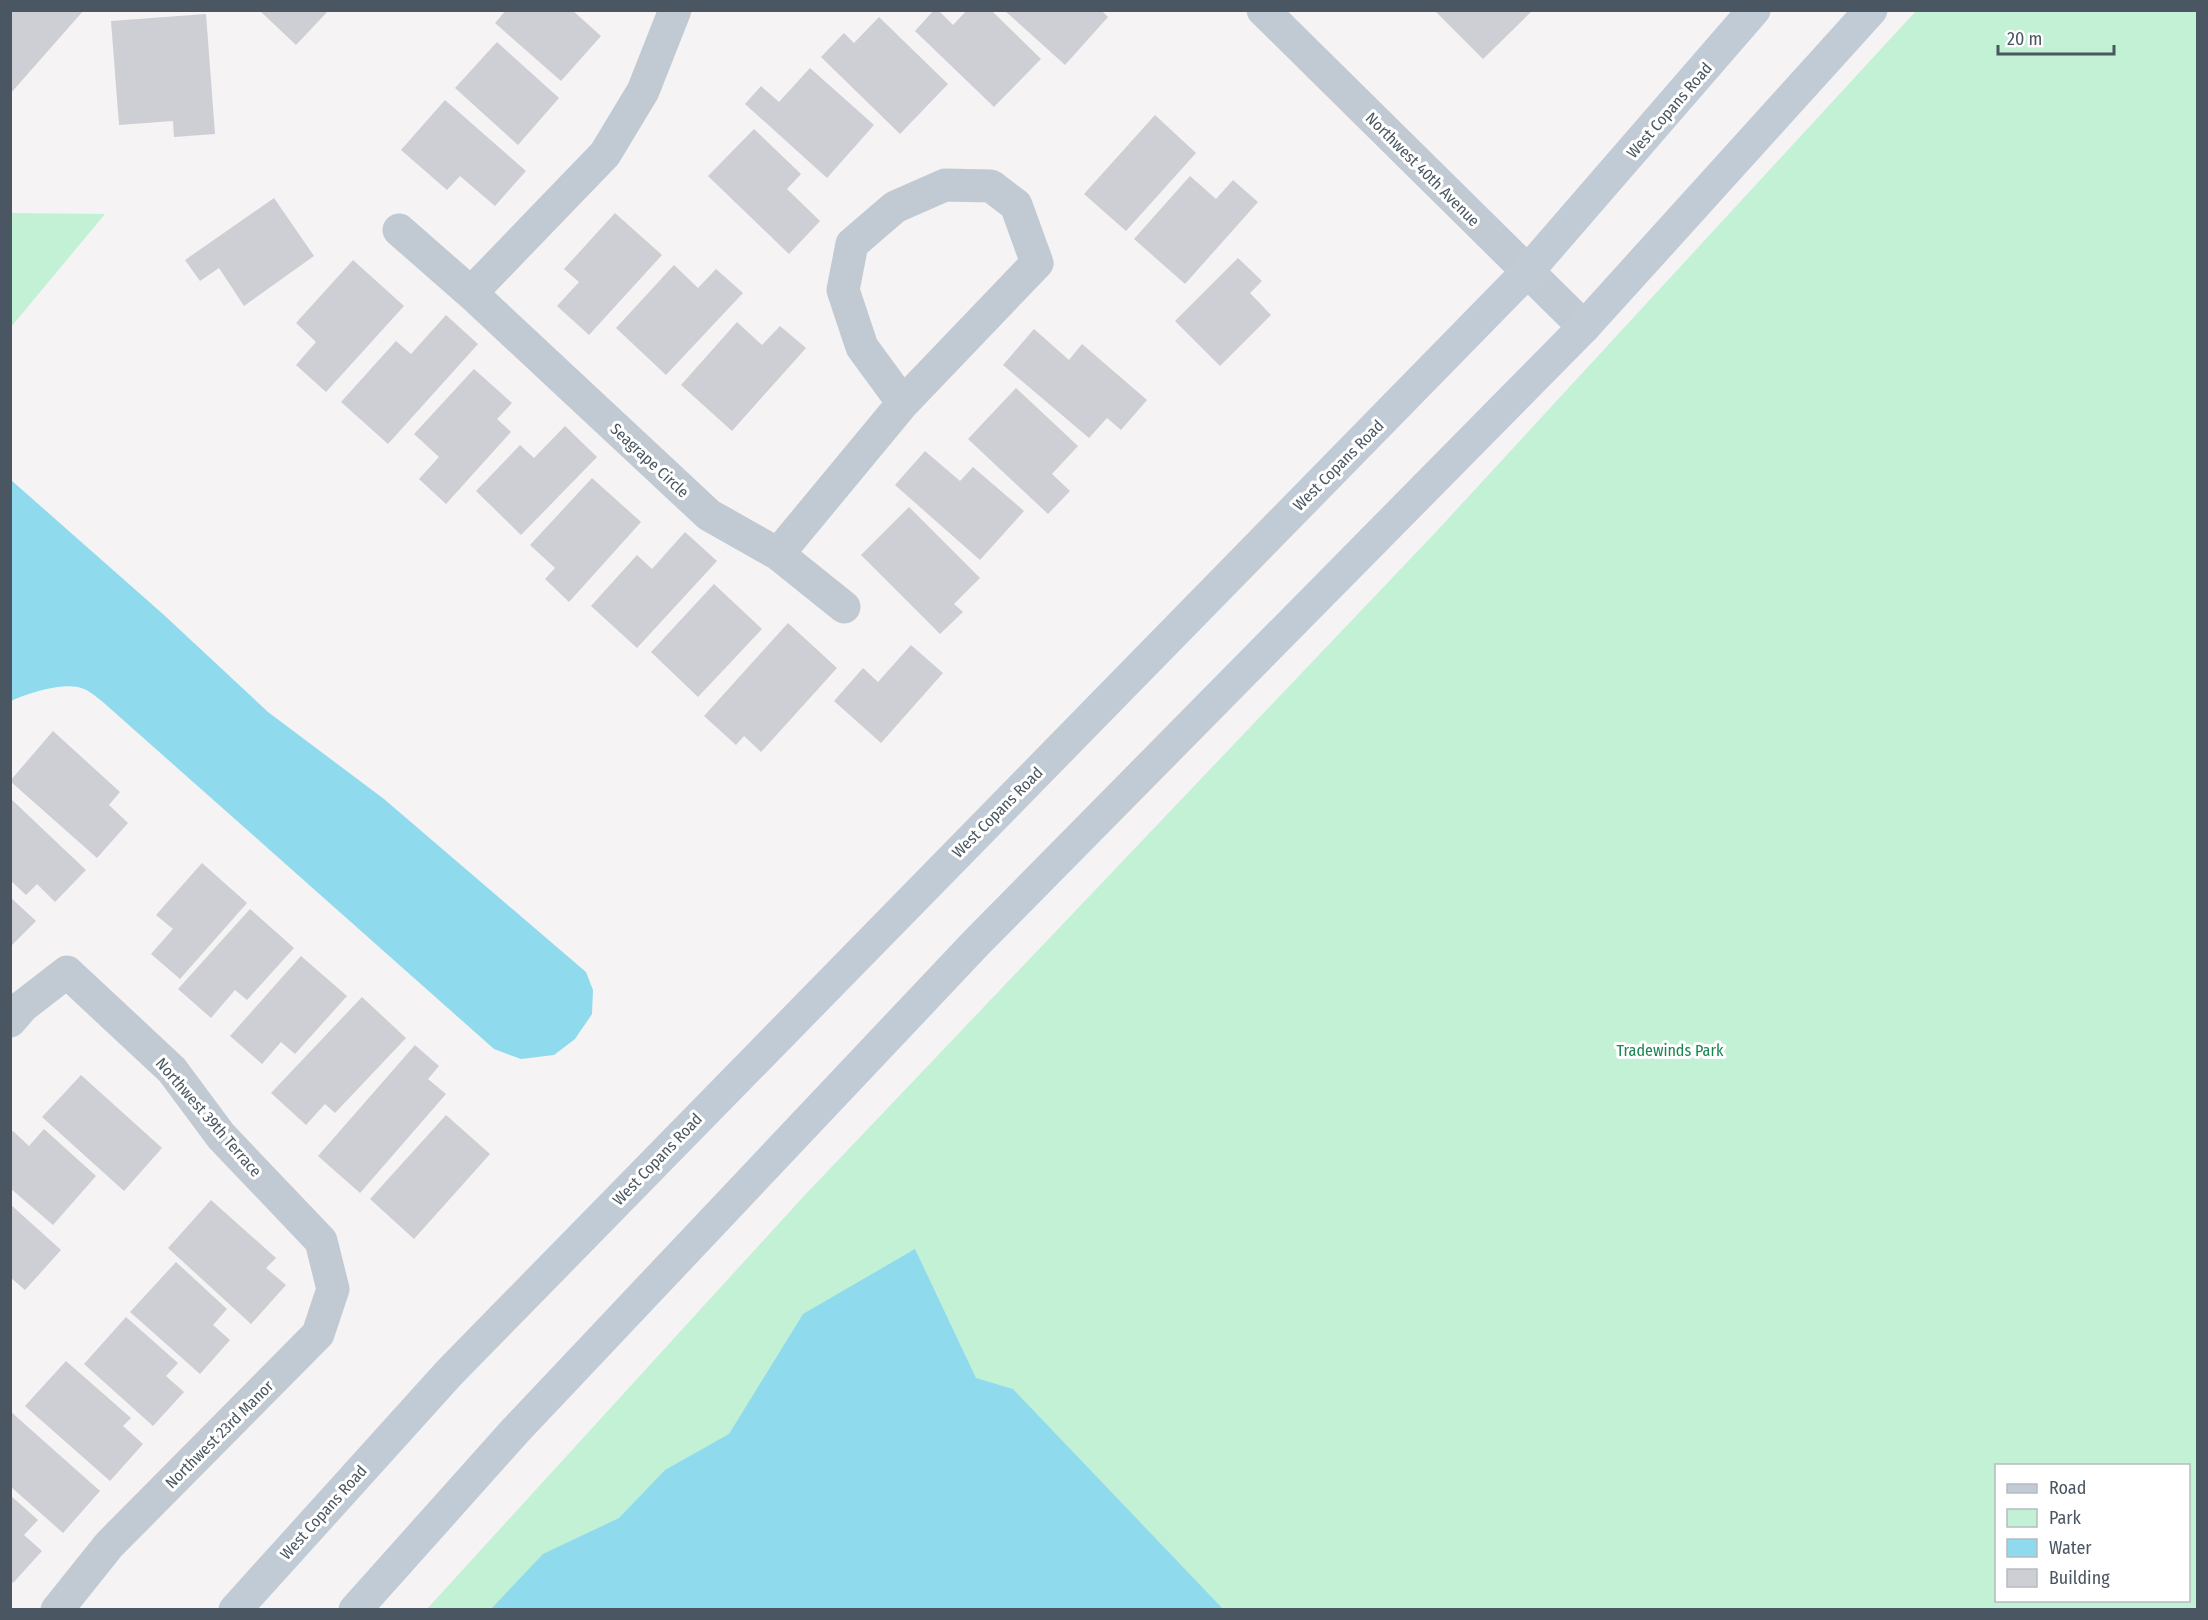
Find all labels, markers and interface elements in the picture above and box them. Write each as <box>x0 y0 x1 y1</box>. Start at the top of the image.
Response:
scale bar <box>1998 18 2114 56</box>
text: 20 m <box>2007 28 2042 50</box>
street label: West Copans Road <box>1623 59 1716 162</box>
street label: Northwest 40th Avenue <box>1362 108 1484 230</box>
street label: West Copans Road <box>1289 416 1388 515</box>
street label: Seagrape Circle <box>607 419 693 502</box>
street label: West Copans Road <box>948 763 1047 862</box>
park label: Tradewinds Park <box>1617 1041 1724 1060</box>
street label: Northwest 39th Terrace <box>152 1054 265 1181</box>
street label: West Copans Road <box>609 1110 706 1209</box>
street label: Northwest 23rd Manor <box>161 1376 278 1492</box>
street label: West Copans Road <box>276 1461 371 1563</box>
legend <box>1995 1464 2190 1602</box>
text: Road <box>2049 1477 2086 1499</box>
text: Park <box>2049 1507 2082 1529</box>
text: Water <box>2049 1537 2092 1559</box>
text: Building <box>2049 1567 2110 1589</box>

